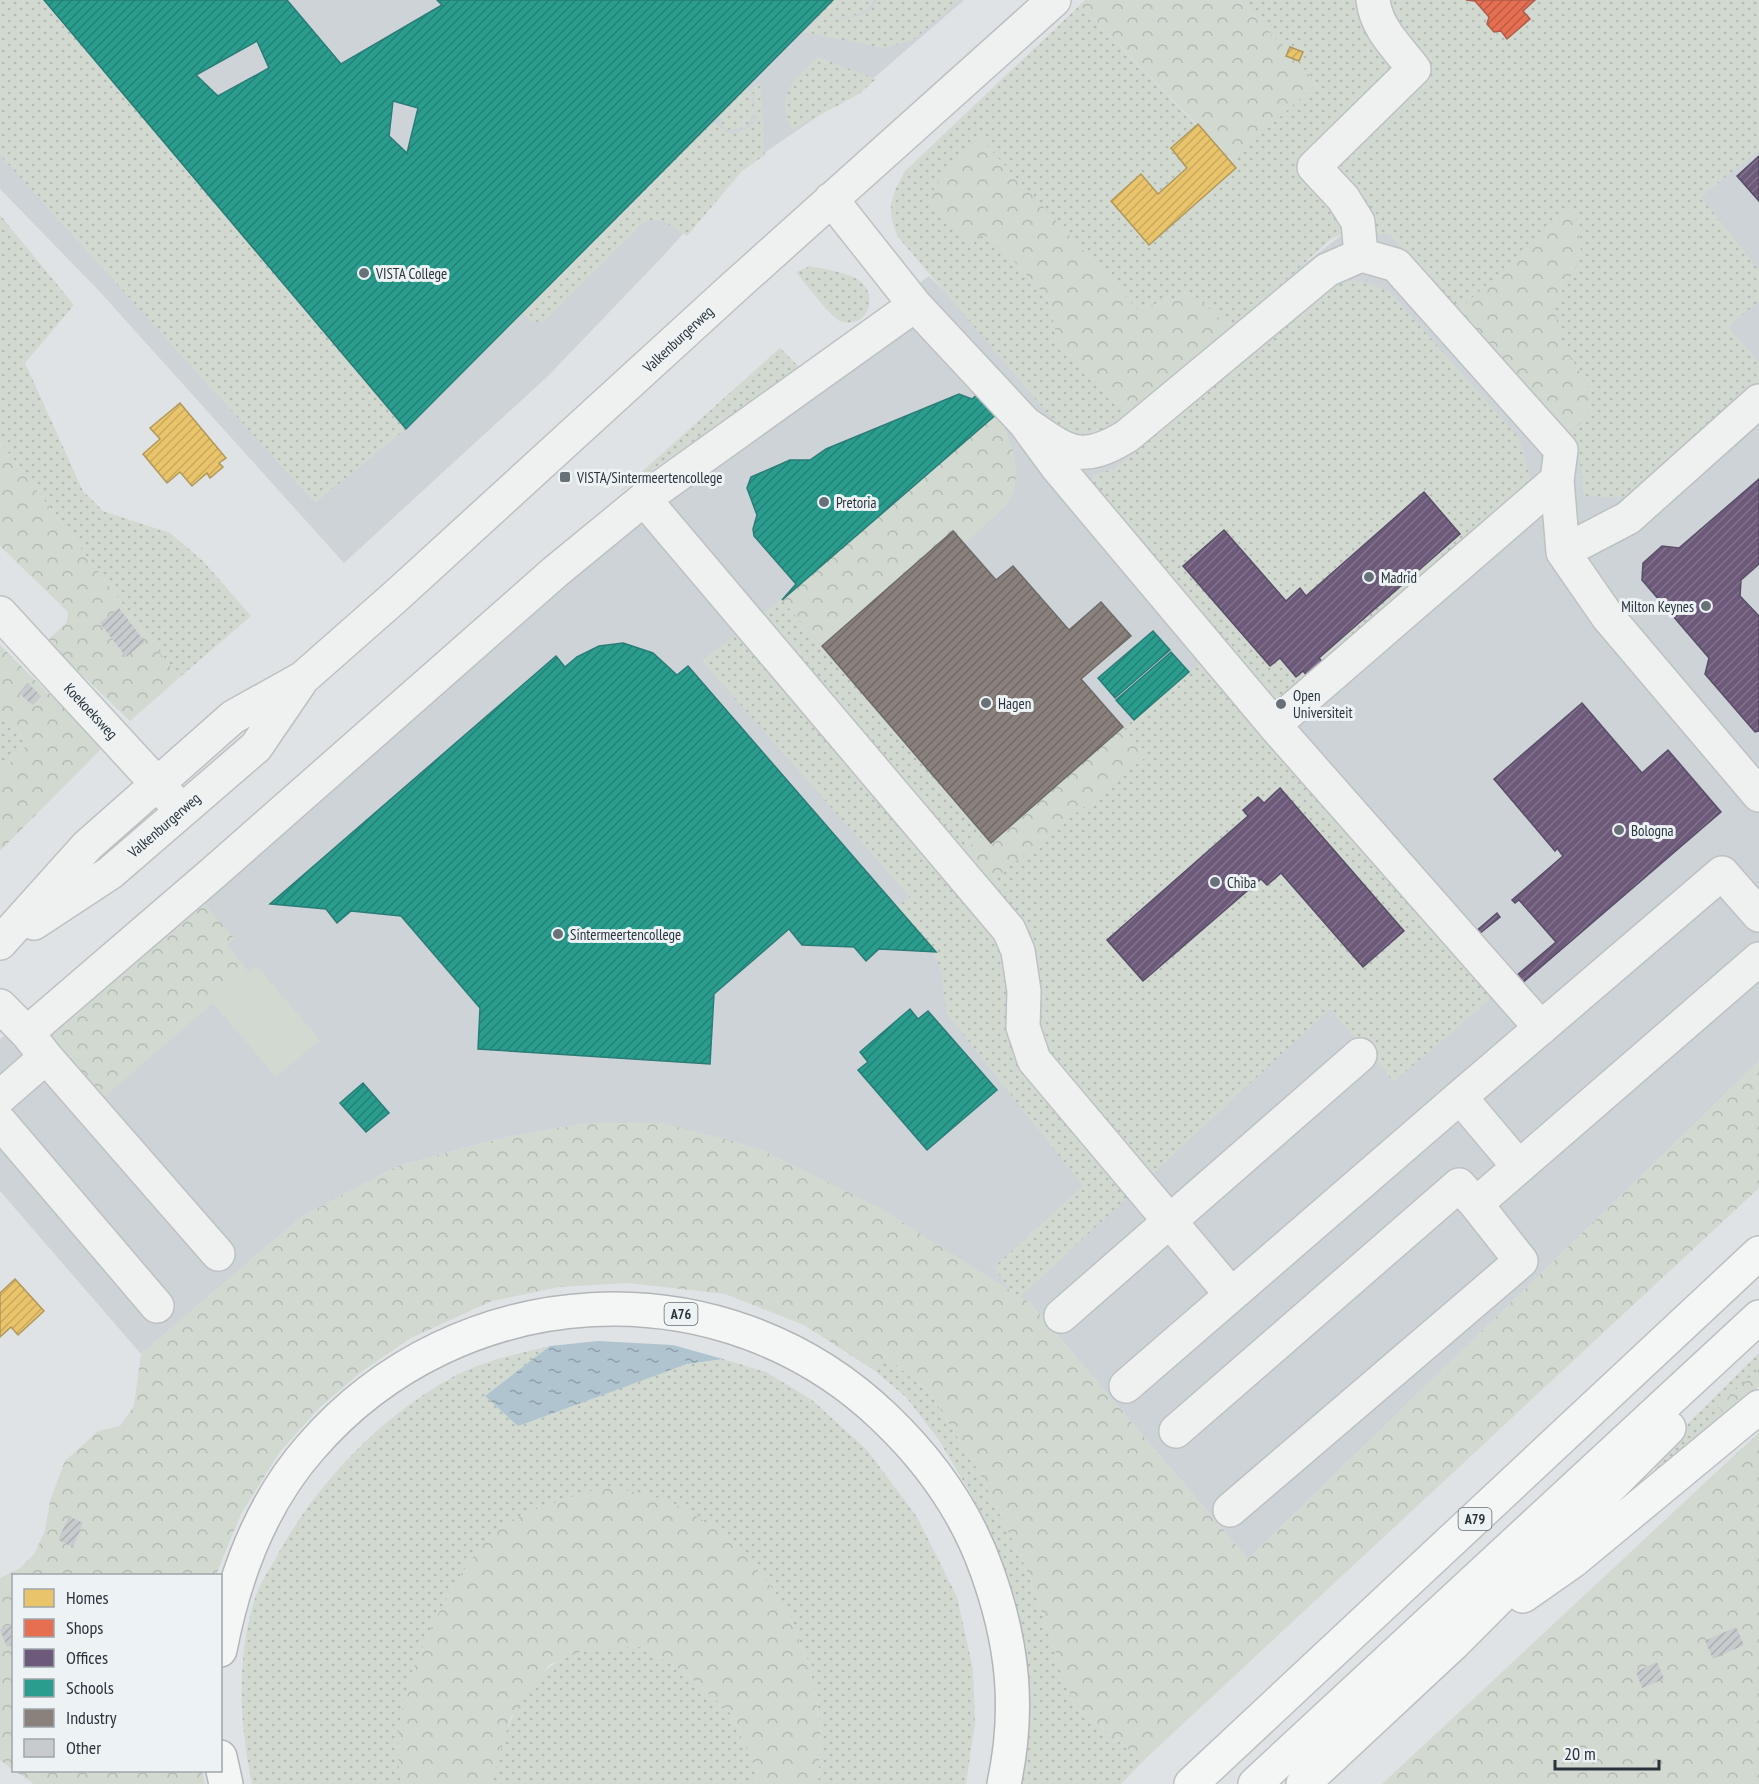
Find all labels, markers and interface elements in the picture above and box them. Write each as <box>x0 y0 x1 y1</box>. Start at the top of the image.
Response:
place label: VISTA College <box>375 264 447 283</box>
marker: VISTA College <box>357 266 371 280</box>
street label: Valkenburgerweg <box>638 302 717 377</box>
place label: VISTA/Sintermeertencollege <box>576 468 722 487</box>
marker: VISTA/Sintermeertencollege <box>558 470 572 484</box>
place label: Pretoria <box>836 493 877 512</box>
marker: Pretoria <box>817 495 831 509</box>
place label: Madrid <box>1381 568 1417 587</box>
marker: Madrid <box>1362 570 1376 584</box>
place label: Milton Keynes <box>1621 597 1694 616</box>
marker: Milton Keynes <box>1699 599 1713 613</box>
street label: Koekoeksweg <box>60 679 122 743</box>
place label: Open Universiteit <box>1293 686 1353 722</box>
place label: Hagen <box>998 694 1031 713</box>
marker: Hagen <box>979 696 993 710</box>
marker: Open Universiteit <box>1274 697 1288 711</box>
street label: Valkenburgerweg <box>123 788 204 862</box>
place label: Bologna <box>1631 821 1674 840</box>
marker: Bologna <box>1612 823 1626 837</box>
place label: Chiba <box>1227 873 1256 892</box>
marker: Chiba <box>1208 875 1222 889</box>
place label: Sintermeertencollege <box>570 925 681 944</box>
marker: Sintermeertencollege <box>551 927 565 941</box>
road number: A76 <box>664 1303 698 1325</box>
road number: A79 <box>1458 1508 1492 1530</box>
legend <box>12 1574 222 1772</box>
text: Homes <box>66 1586 109 1609</box>
text: Shops <box>66 1616 103 1639</box>
text: Offices <box>66 1646 108 1669</box>
text: Schools <box>66 1676 114 1699</box>
text: Industry <box>66 1706 117 1729</box>
scale bar <box>1555 1733 1658 1771</box>
text: Other <box>66 1736 101 1759</box>
text: 20 m <box>1564 1742 1596 1765</box>

